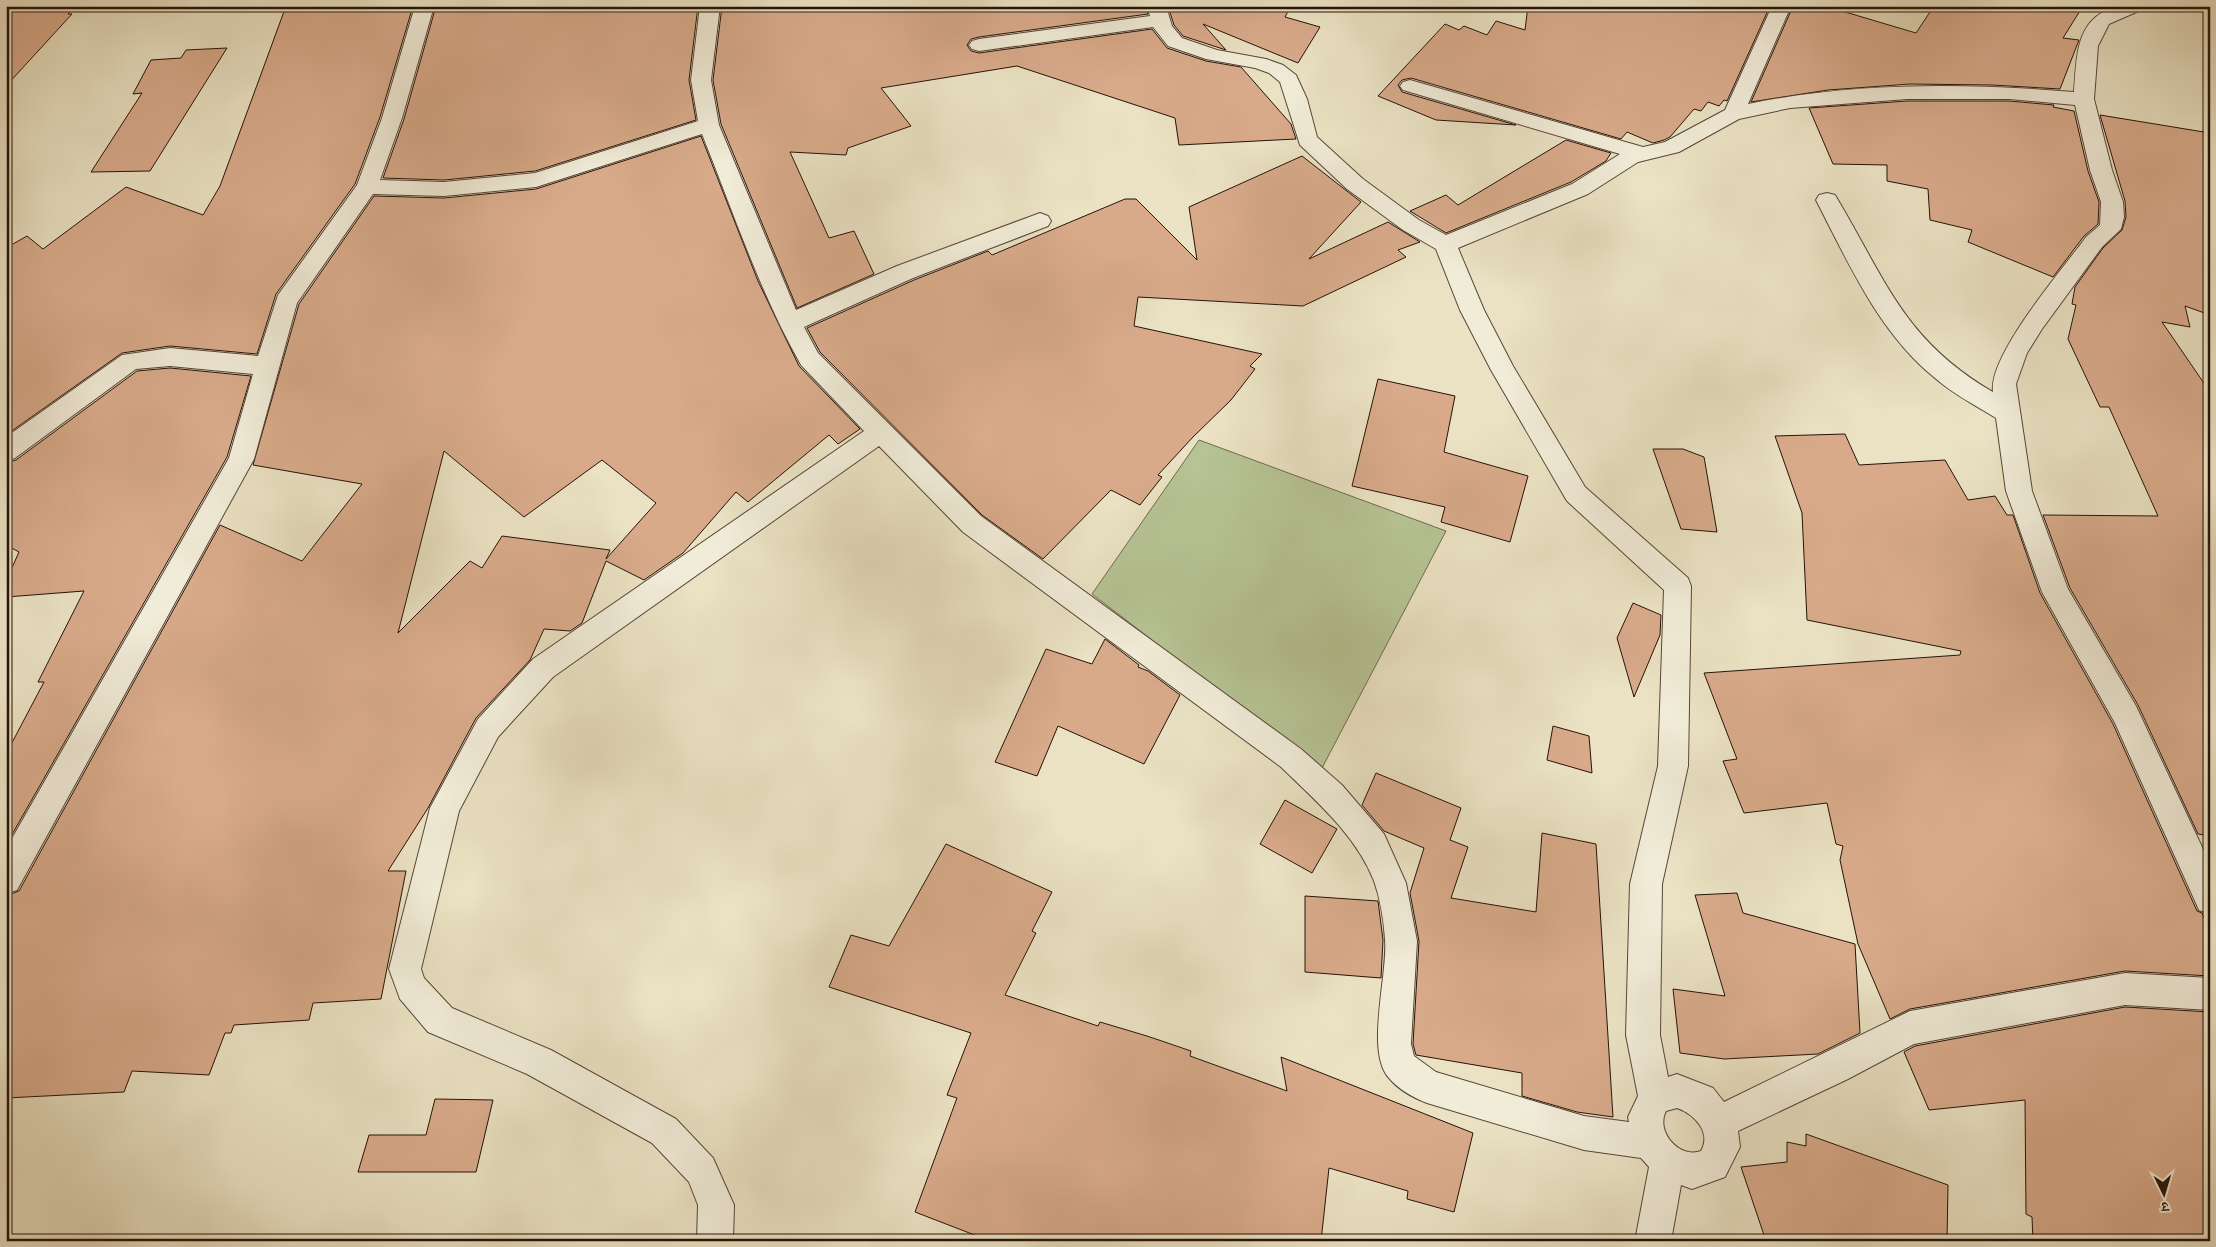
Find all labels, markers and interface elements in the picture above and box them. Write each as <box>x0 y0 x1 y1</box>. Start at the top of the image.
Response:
north arrow <box>2138 1170 2188 1220</box>
text: उ <box>2160 1198 2170 1215</box>

